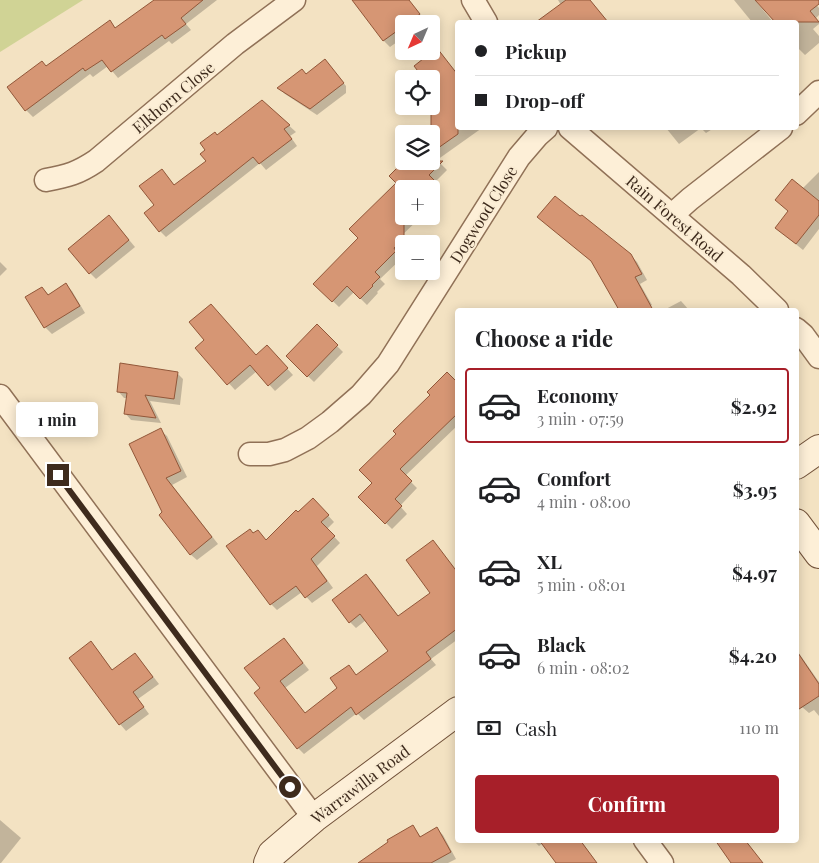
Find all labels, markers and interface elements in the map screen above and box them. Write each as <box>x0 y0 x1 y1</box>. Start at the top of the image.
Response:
north arrow <box>395 15 440 60</box>
map controls <box>395 15 440 280</box>
text: Pickup <box>505 38 567 64</box>
street label: Elkhorn Close <box>128 57 218 137</box>
button: locate <box>395 70 440 115</box>
text: Drop-off <box>505 87 583 113</box>
button: layers <box>395 125 440 170</box>
street label: Dogwood Close <box>445 161 521 267</box>
street label: Rain Forest Road <box>622 170 728 266</box>
button: + <box>395 180 440 225</box>
button: − <box>395 235 440 280</box>
text: Choose a ride <box>475 323 613 353</box>
text: Economy <box>537 382 618 408</box>
icon: car <box>477 383 522 428</box>
text: $2.92 <box>731 393 777 419</box>
callout: 1 min <box>17 402 99 438</box>
text: 3 min · 07:59 <box>537 408 624 429</box>
text: 1 min <box>37 409 77 430</box>
route end <box>47 464 69 486</box>
text: Comfort <box>537 465 611 491</box>
icon: car <box>477 466 522 511</box>
text: $3.95 <box>733 476 777 502</box>
text: 4 min · 08:00 <box>537 491 631 512</box>
text: XL <box>537 548 562 574</box>
icon: car <box>477 549 522 594</box>
text: $4.97 <box>732 559 777 585</box>
text: 5 min · 08:01 <box>537 574 626 595</box>
text: Black <box>537 631 586 657</box>
icon: car <box>477 632 522 677</box>
text: $4.20 <box>729 642 777 668</box>
text: 6 min · 08:02 <box>537 657 629 678</box>
icon: cash <box>475 714 503 742</box>
text: Cash <box>515 715 557 741</box>
text: 110 m <box>739 717 779 738</box>
street label: Warrawilla Road <box>306 740 413 829</box>
button: Confirm <box>475 775 779 833</box>
route start <box>279 776 301 798</box>

